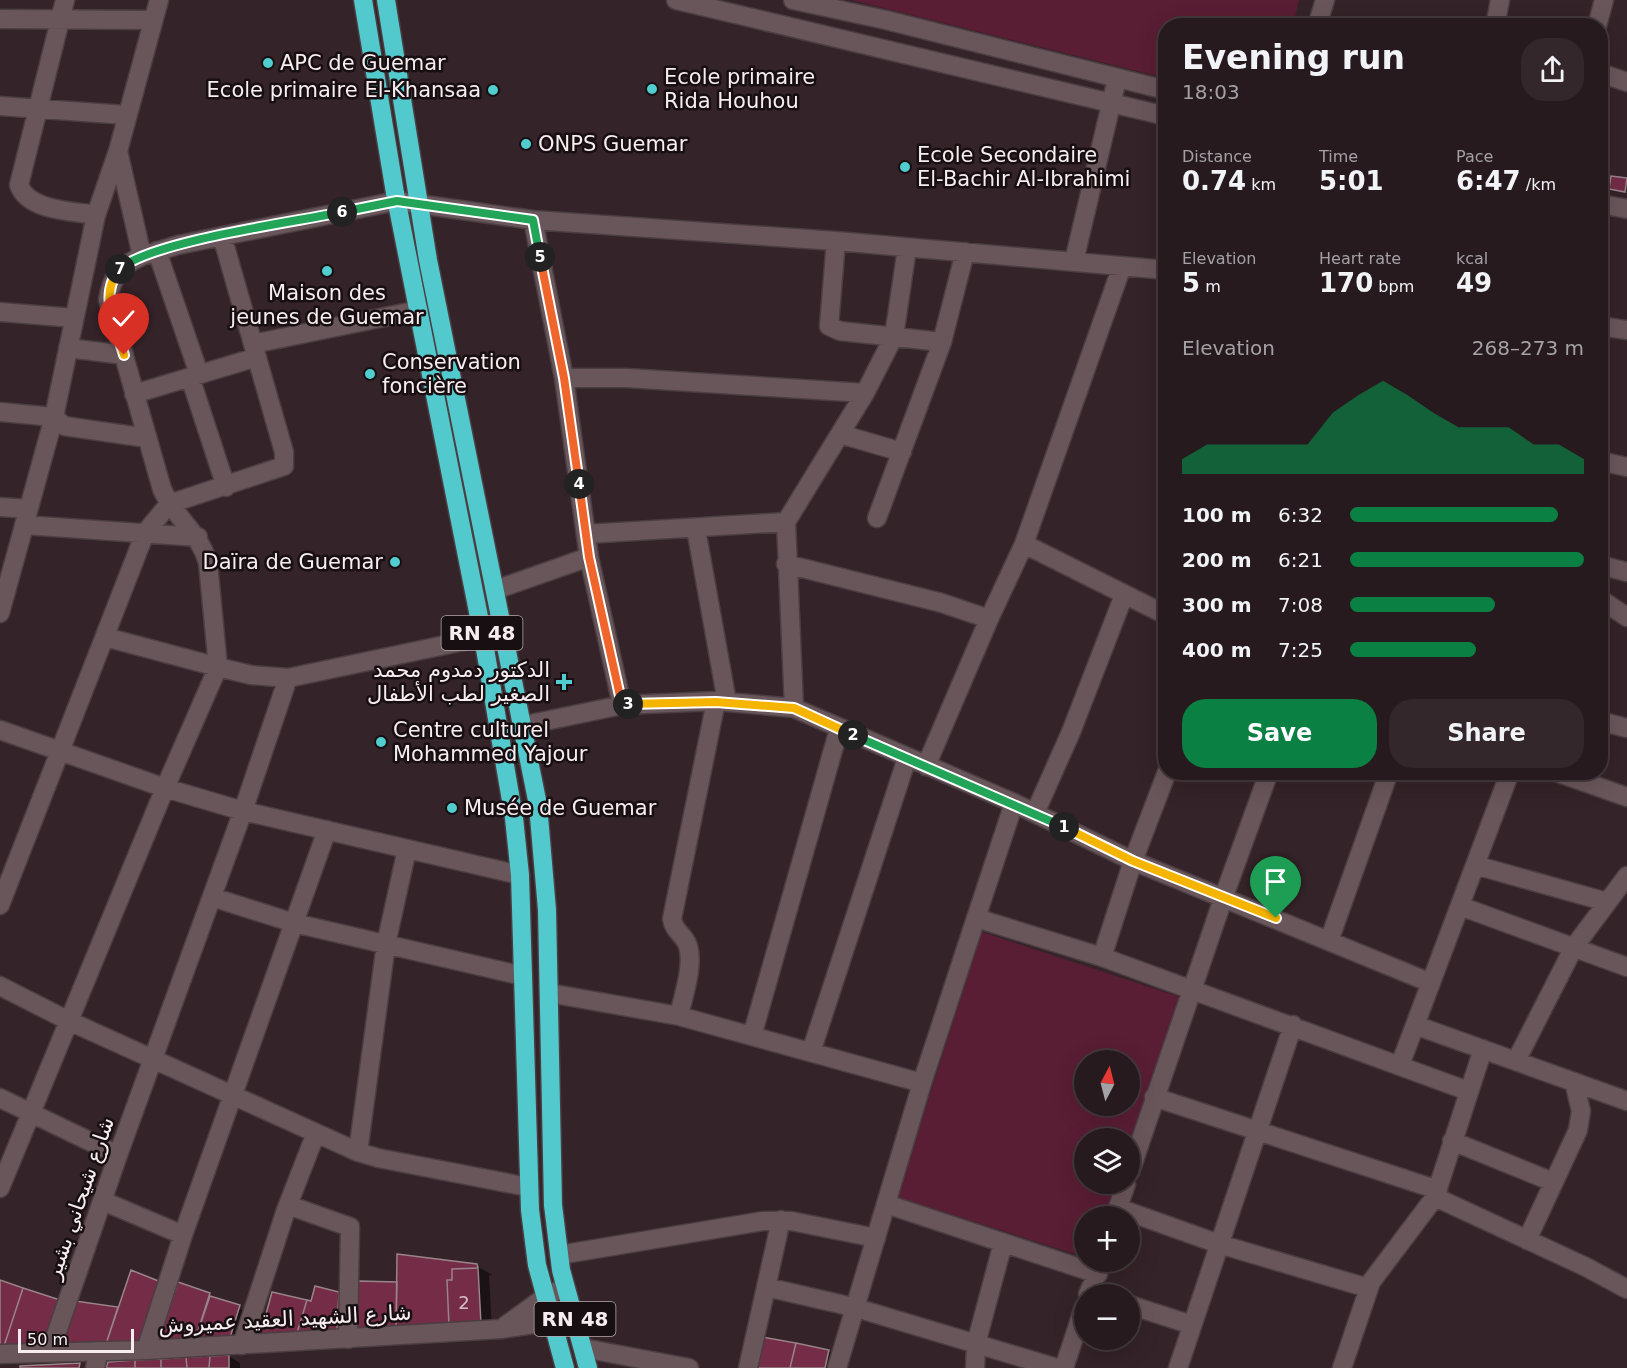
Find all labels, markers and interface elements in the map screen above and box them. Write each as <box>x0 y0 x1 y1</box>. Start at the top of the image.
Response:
text: Evening run <box>1182 38 1405 77</box>
button: share <box>1521 38 1584 101</box>
place label: APC de Guemar <box>280 51 446 75</box>
marker: APC de Guemar <box>261 56 275 70</box>
place label: Ecole primaire Rida Houhou <box>664 65 815 113</box>
place label: Ecole primaire El-Khansaa <box>207 78 481 102</box>
text: 18:03 <box>1182 80 1240 104</box>
marker: Ecole primaire Rida Houhou <box>645 82 659 96</box>
marker: Ecole primaire El-Khansaa <box>486 83 500 97</box>
place label: ONPS Guemar <box>538 132 688 156</box>
marker: ONPS Guemar <box>519 137 533 151</box>
place label: Ecole Secondaire El-Bachir Al-Ibrahimi <box>917 143 1130 191</box>
text: Distance <box>1182 147 1252 166</box>
text: Time <box>1319 147 1358 166</box>
text: Pace <box>1456 147 1493 166</box>
marker: Ecole Secondaire El-Bachir Al-Ibrahimi <box>898 160 912 174</box>
text: 0.74 <box>1182 166 1246 196</box>
text: 5:01 <box>1319 166 1384 196</box>
text: 6:47 <box>1456 166 1521 196</box>
text: km <box>1246 175 1276 194</box>
text: /km <box>1521 175 1556 194</box>
pin: 6 <box>327 197 357 227</box>
text: 6 <box>336 202 348 221</box>
pin: 5 <box>525 242 555 272</box>
text: 5 <box>534 247 546 266</box>
text: Elevation <box>1182 249 1256 268</box>
text: Heart rate <box>1319 249 1401 268</box>
text: kcal <box>1456 249 1488 268</box>
pin: 7 <box>105 254 135 284</box>
text: 7 <box>114 259 126 278</box>
marker: Maison des jeunes de Guemar <box>320 264 334 278</box>
text: 5 <box>1182 268 1200 298</box>
text: 170 <box>1319 268 1373 298</box>
text: 49 <box>1456 268 1492 298</box>
text: m <box>1200 277 1221 296</box>
text: bpm <box>1373 277 1414 296</box>
place label: Maison des jeunes de Guemar <box>229 281 424 329</box>
pin <box>98 293 149 355</box>
icon: check <box>107 302 140 335</box>
text: Elevation <box>1182 336 1275 360</box>
text: 268–273 m <box>1472 336 1584 360</box>
place label: Conservation foncière <box>382 350 521 398</box>
marker: Conservation foncière <box>363 367 377 381</box>
pin: 4 <box>564 469 594 499</box>
text: 4 <box>573 474 585 493</box>
text: 100 m <box>1182 503 1252 527</box>
text: 6:32 <box>1278 503 1323 527</box>
text: 200 m <box>1182 548 1252 572</box>
text: 6:21 <box>1278 548 1323 572</box>
place label: Daïra de Guemar <box>203 550 383 574</box>
marker: Daïra de Guemar <box>388 555 402 569</box>
text: 300 m <box>1182 593 1252 617</box>
text: 7:08 <box>1278 593 1323 617</box>
road number: RN 48 <box>442 616 522 650</box>
text: 400 m <box>1182 638 1252 662</box>
text: 7:25 <box>1278 638 1323 662</box>
place label: الدكتور دمدوم محمد الصغير لطب الأطفال <box>367 658 550 706</box>
marker: الدكتور دمدوم محمد الصغير لطب الأطفال <box>555 673 573 691</box>
pin: 3 <box>613 689 643 719</box>
text: 3 <box>622 694 634 713</box>
button: Save <box>1182 699 1377 768</box>
button: Share <box>1389 699 1584 768</box>
place label: Centre culturel Mohammed Yajour <box>393 718 588 766</box>
pin: 2 <box>838 720 868 750</box>
text: 2 <box>847 725 859 744</box>
marker: Centre culturel Mohammed Yajour <box>374 735 388 749</box>
place label: Musée de Guemar <box>464 796 657 820</box>
marker: Musée de Guemar <box>445 801 459 815</box>
pin: 1 <box>1049 812 1079 842</box>
text: 1 <box>1058 817 1070 836</box>
pin <box>1250 856 1301 918</box>
icon: arrive <box>1259 865 1292 898</box>
north arrow <box>1074 1050 1140 1116</box>
map controls <box>1074 1050 1140 1350</box>
street label: شارع شيحاني بشير <box>41 1114 119 1283</box>
button: layers <box>1074 1128 1140 1194</box>
button: + <box>1074 1206 1140 1272</box>
button: − <box>1074 1284 1140 1350</box>
house number: 2 <box>458 1292 470 1313</box>
street label: شارع الشهيد العقيد عميروش <box>158 1300 412 1338</box>
road number: RN 48 <box>534 1302 616 1336</box>
scale bar <box>18 1326 134 1354</box>
text: 50 m <box>27 1330 68 1349</box>

